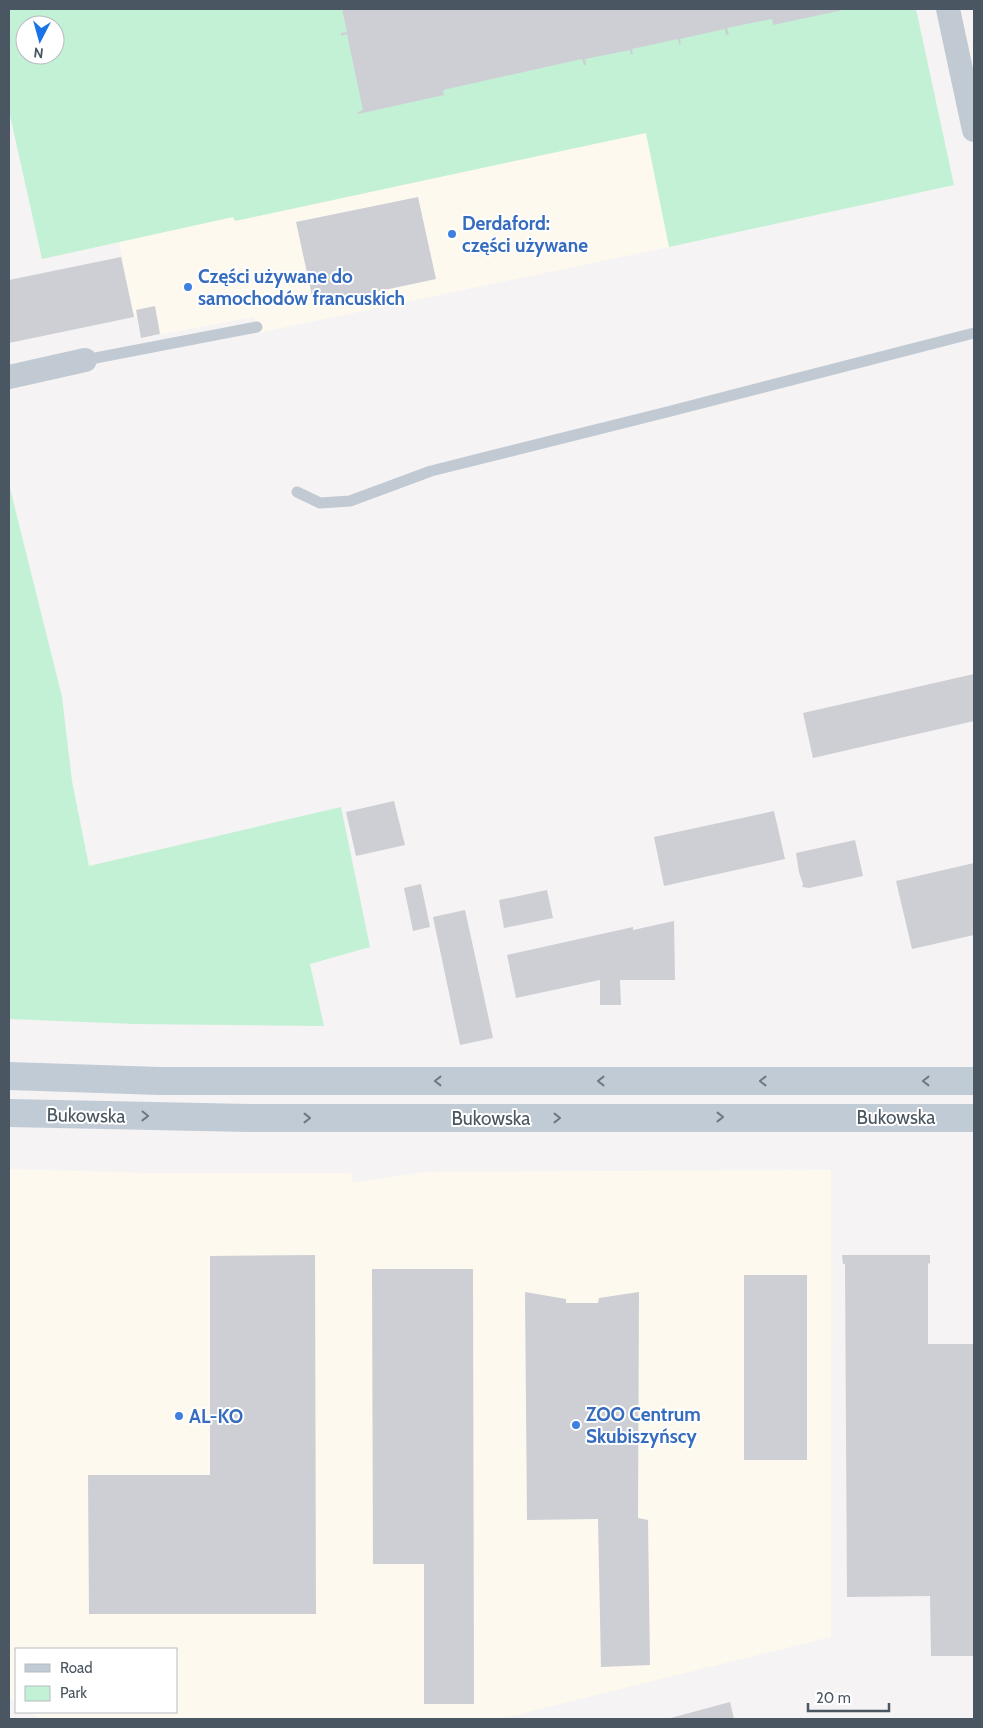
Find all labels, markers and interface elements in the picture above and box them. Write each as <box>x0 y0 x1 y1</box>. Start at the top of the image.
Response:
north arrow <box>15 15 65 65</box>
text: N <box>33 43 45 62</box>
place label: Derdaford: części używane <box>462 212 588 257</box>
marker: Derdaford: części używane <box>446 228 458 240</box>
place label: Części używane do samochodów francuskich <box>198 265 405 310</box>
marker: Części używane do samochodów francuskich <box>182 281 194 293</box>
one-way arrow <box>434 1076 442 1086</box>
one-way arrow <box>596 1076 604 1086</box>
one-way arrow <box>759 1076 766 1086</box>
one-way arrow <box>921 1076 929 1086</box>
street label: Bukowska <box>46 1103 126 1128</box>
street label: Bukowska <box>857 1106 935 1129</box>
street label: Bukowska <box>452 1107 530 1130</box>
one-way arrow <box>141 1111 149 1122</box>
one-way arrow <box>716 1112 724 1122</box>
one-way arrow <box>304 1113 312 1123</box>
one-way arrow <box>554 1113 562 1123</box>
place label: ZOO Centrum Skubiszyńscy <box>586 1403 701 1448</box>
place label: AL-KO <box>189 1405 243 1428</box>
marker: AL-KO <box>173 1410 185 1422</box>
marker: ZOO Centrum Skubiszyńscy <box>570 1419 582 1431</box>
legend <box>15 1648 178 1713</box>
text: Road <box>60 1659 93 1677</box>
scale bar <box>808 1680 889 1712</box>
text: Park <box>60 1684 87 1702</box>
text: 20 m <box>816 1689 851 1707</box>

